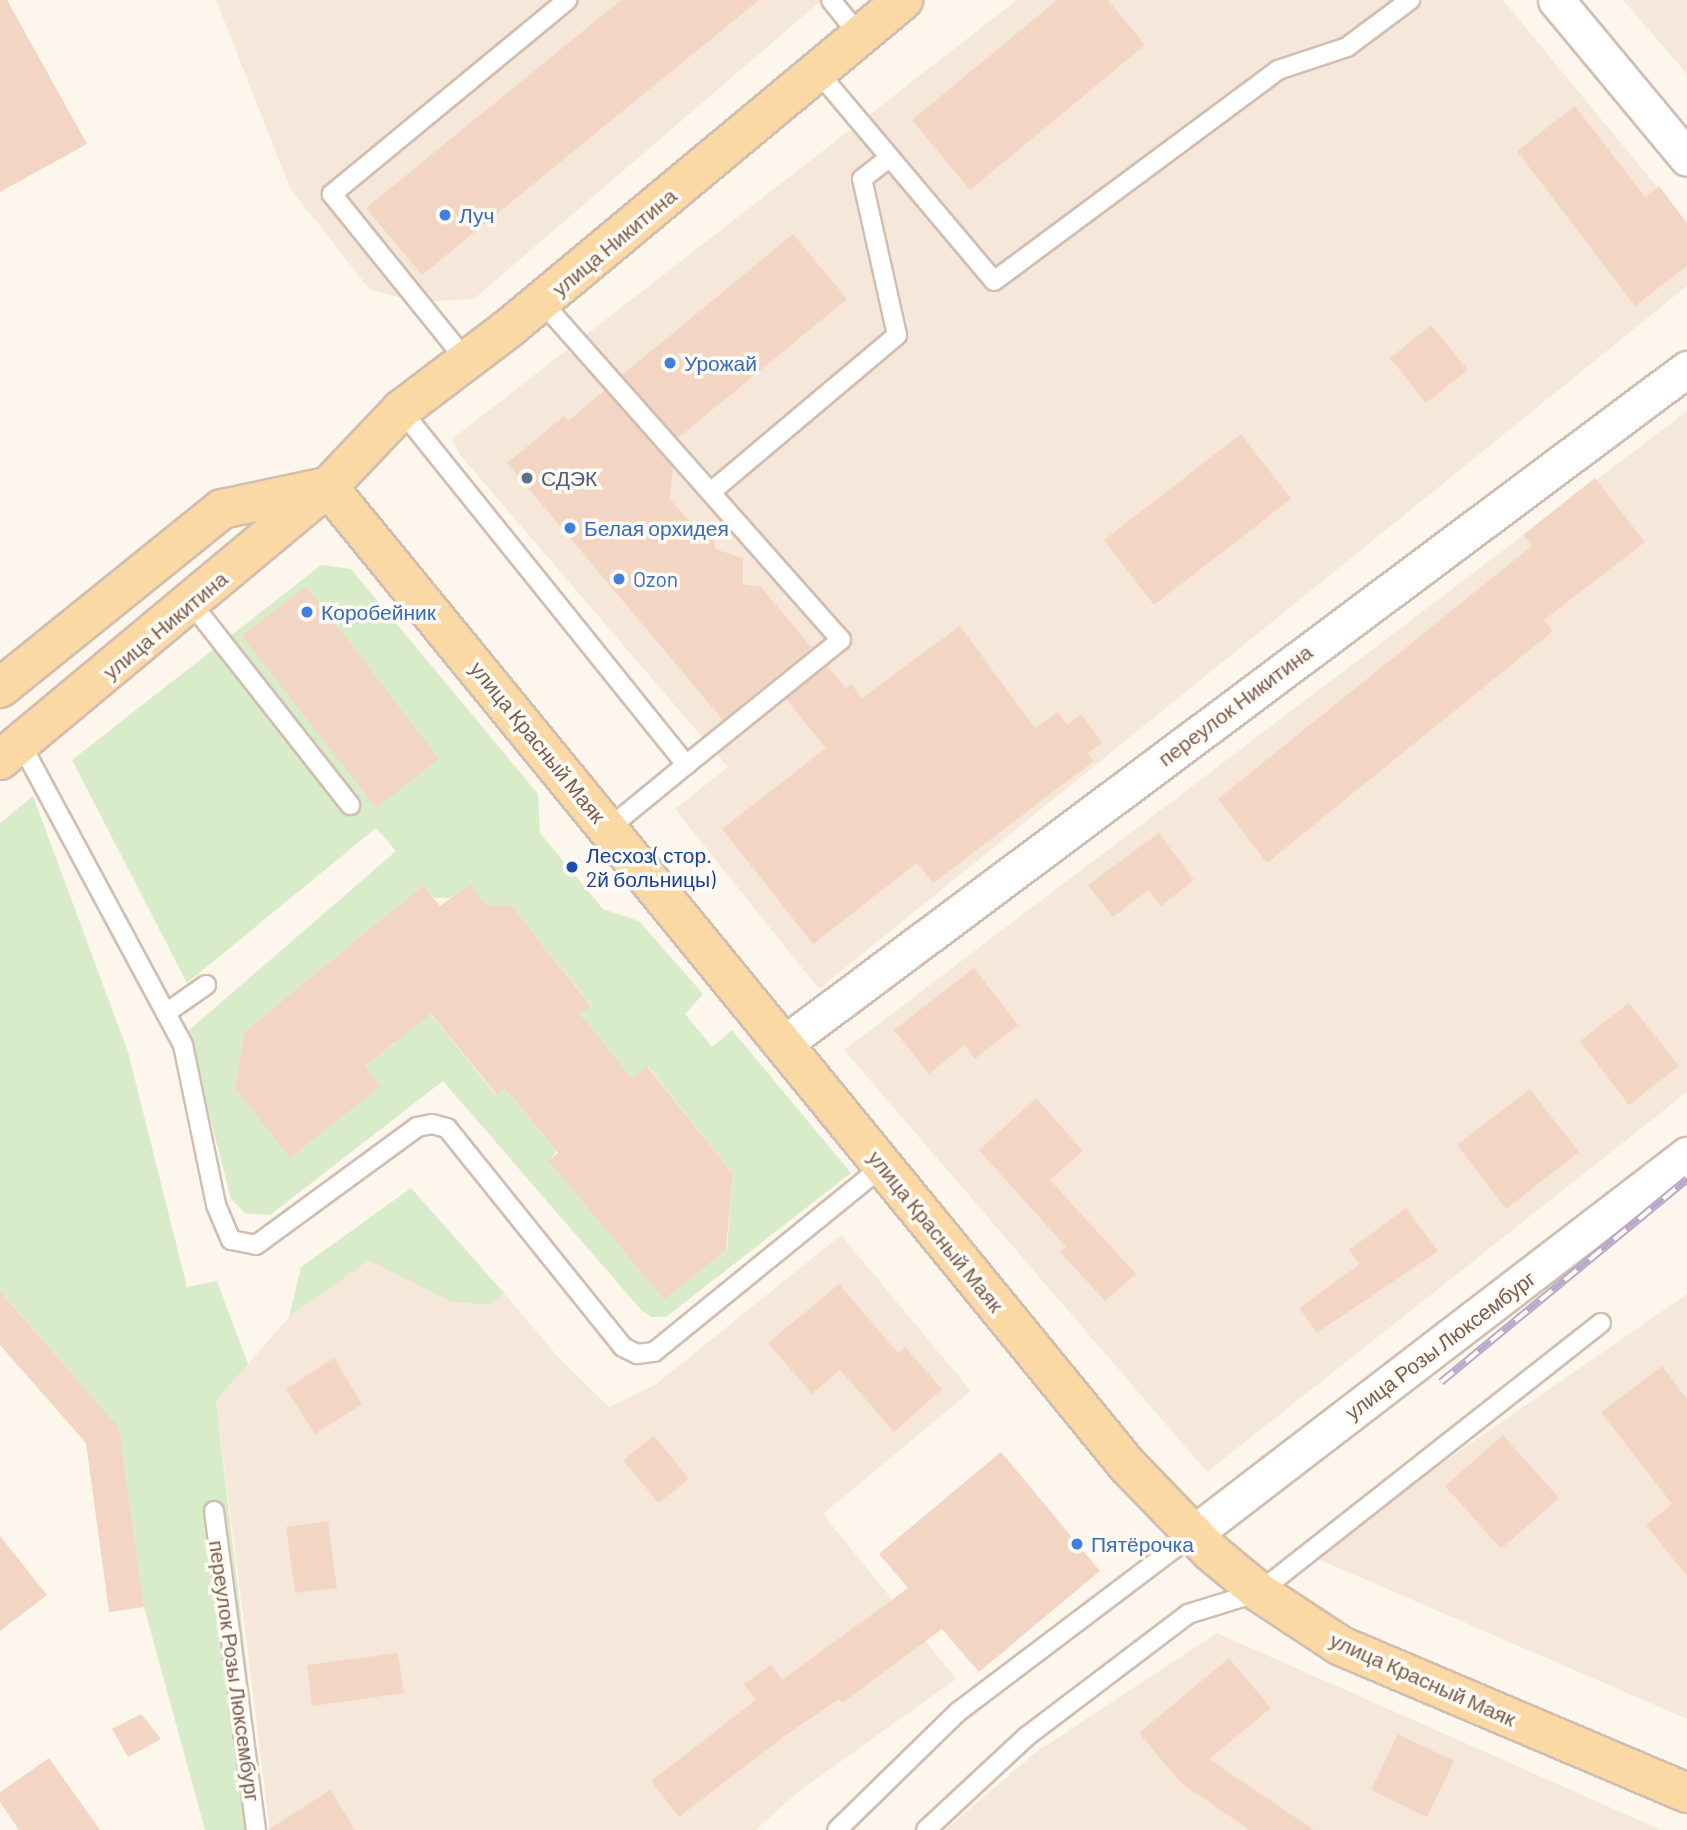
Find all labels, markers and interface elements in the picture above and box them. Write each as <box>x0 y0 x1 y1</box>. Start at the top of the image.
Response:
street label: улица Никитина <box>547 183 681 301</box>
place label: Луч <box>459 202 494 228</box>
marker: Луч <box>437 207 453 223</box>
place label: Урожай <box>684 350 757 376</box>
marker: Урожай <box>662 355 678 371</box>
place label: СДЭК <box>541 465 597 491</box>
marker: СДЭК <box>519 470 535 486</box>
place label: Белая орхидея <box>584 515 729 541</box>
marker: Белая орхидея <box>562 520 578 536</box>
street label: улица Никитина <box>98 566 232 684</box>
place label: Ozon <box>633 566 678 592</box>
marker: Ozon <box>611 571 627 587</box>
place label: Коробейник <box>321 599 436 625</box>
marker: Коробейник <box>299 604 315 620</box>
street label: переулок Никитина <box>1153 639 1317 771</box>
street label: улица Красный Маяк <box>465 656 611 828</box>
place label: Лесхоз( стор. 2й больницы) <box>586 842 716 892</box>
marker: Лесхоз( стор. 2й больницы) <box>564 859 580 875</box>
street label: улица Красный Маяк <box>863 1145 1009 1317</box>
street label: улица Розы Люксембург <box>1340 1265 1540 1425</box>
place label: Пятёрочка <box>1091 1531 1194 1557</box>
marker: Пятёрочка <box>1069 1536 1085 1552</box>
street label: переулок Розы Люксембург <box>204 1539 266 1803</box>
street label: улица Красный Маяк <box>1326 1627 1520 1731</box>

